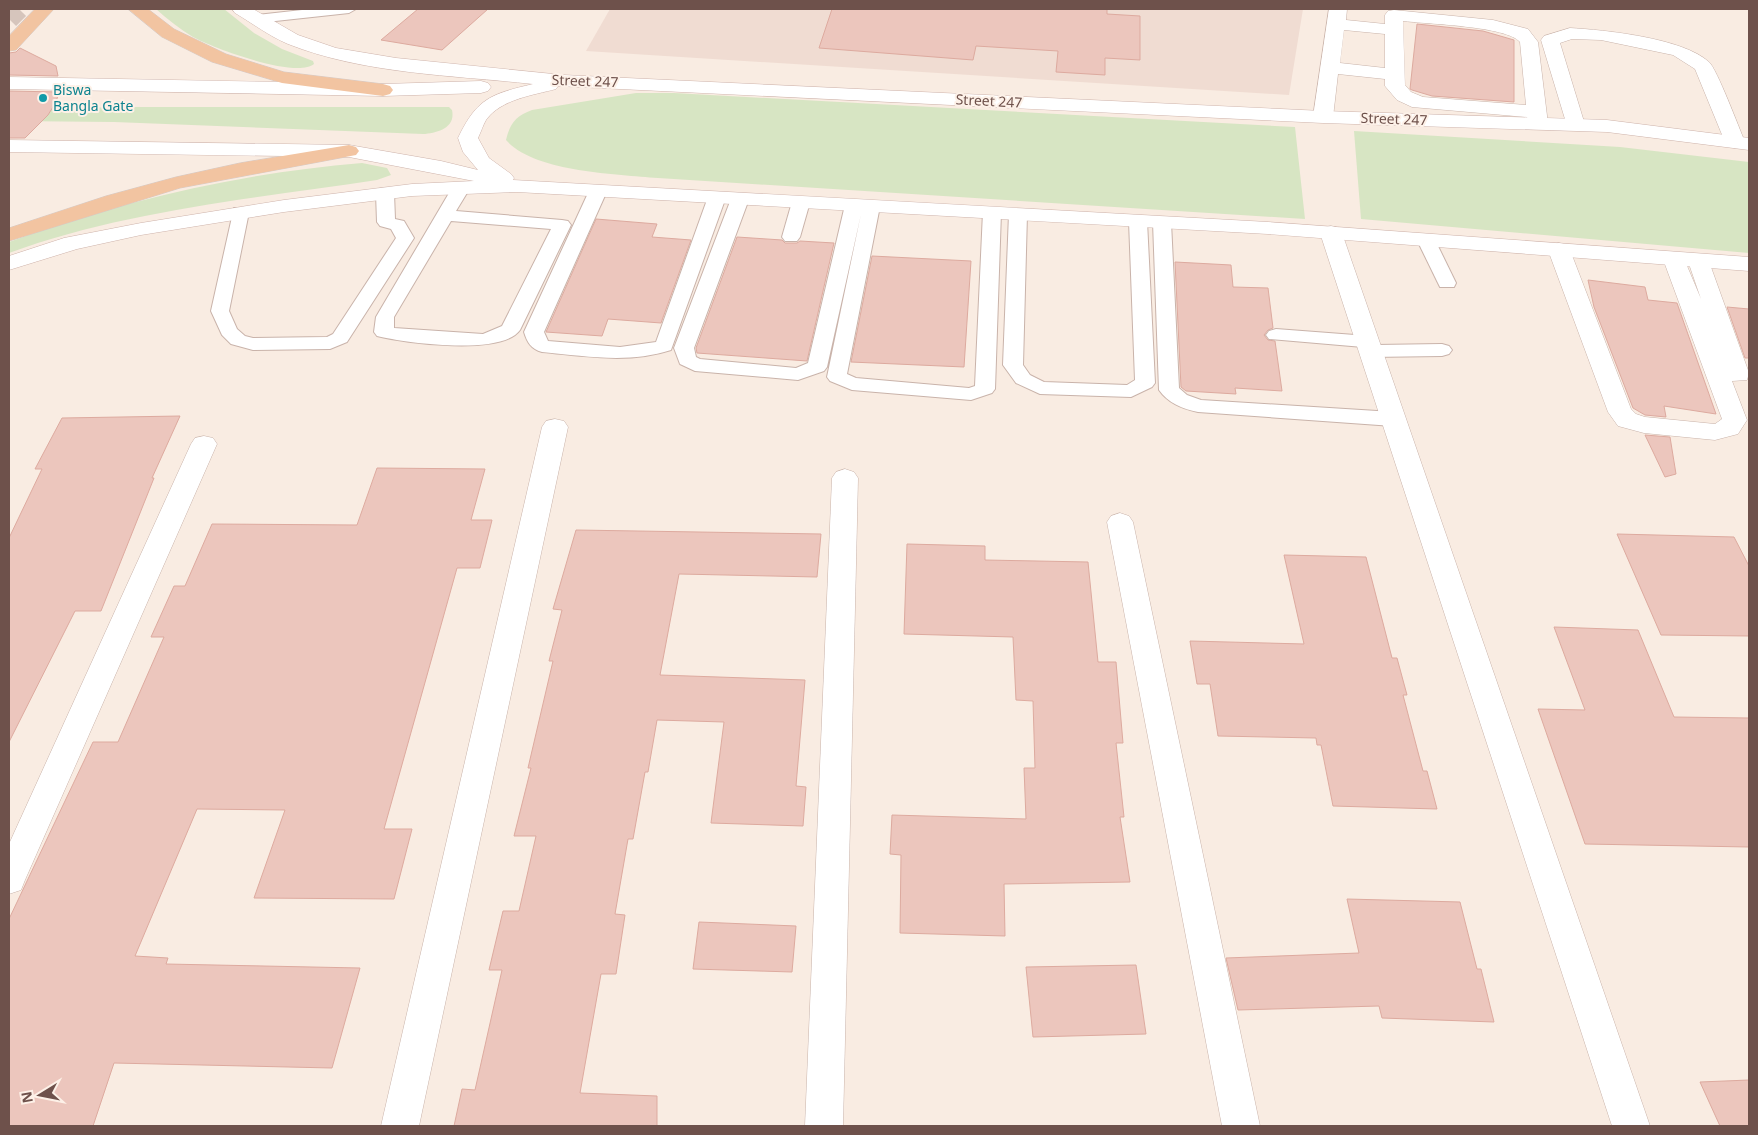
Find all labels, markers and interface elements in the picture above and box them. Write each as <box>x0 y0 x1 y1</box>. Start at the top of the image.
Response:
street label: Street 247 <box>551 70 619 91</box>
place label: Biswa Bangla Gate <box>53 80 133 115</box>
street label: Street 247 <box>955 89 1023 112</box>
marker: Biswa Bangla Gate <box>37 92 49 104</box>
street label: Street 247 <box>1360 108 1428 129</box>
north arrow <box>15 1070 65 1120</box>
text: N <box>16 1090 37 1105</box>

